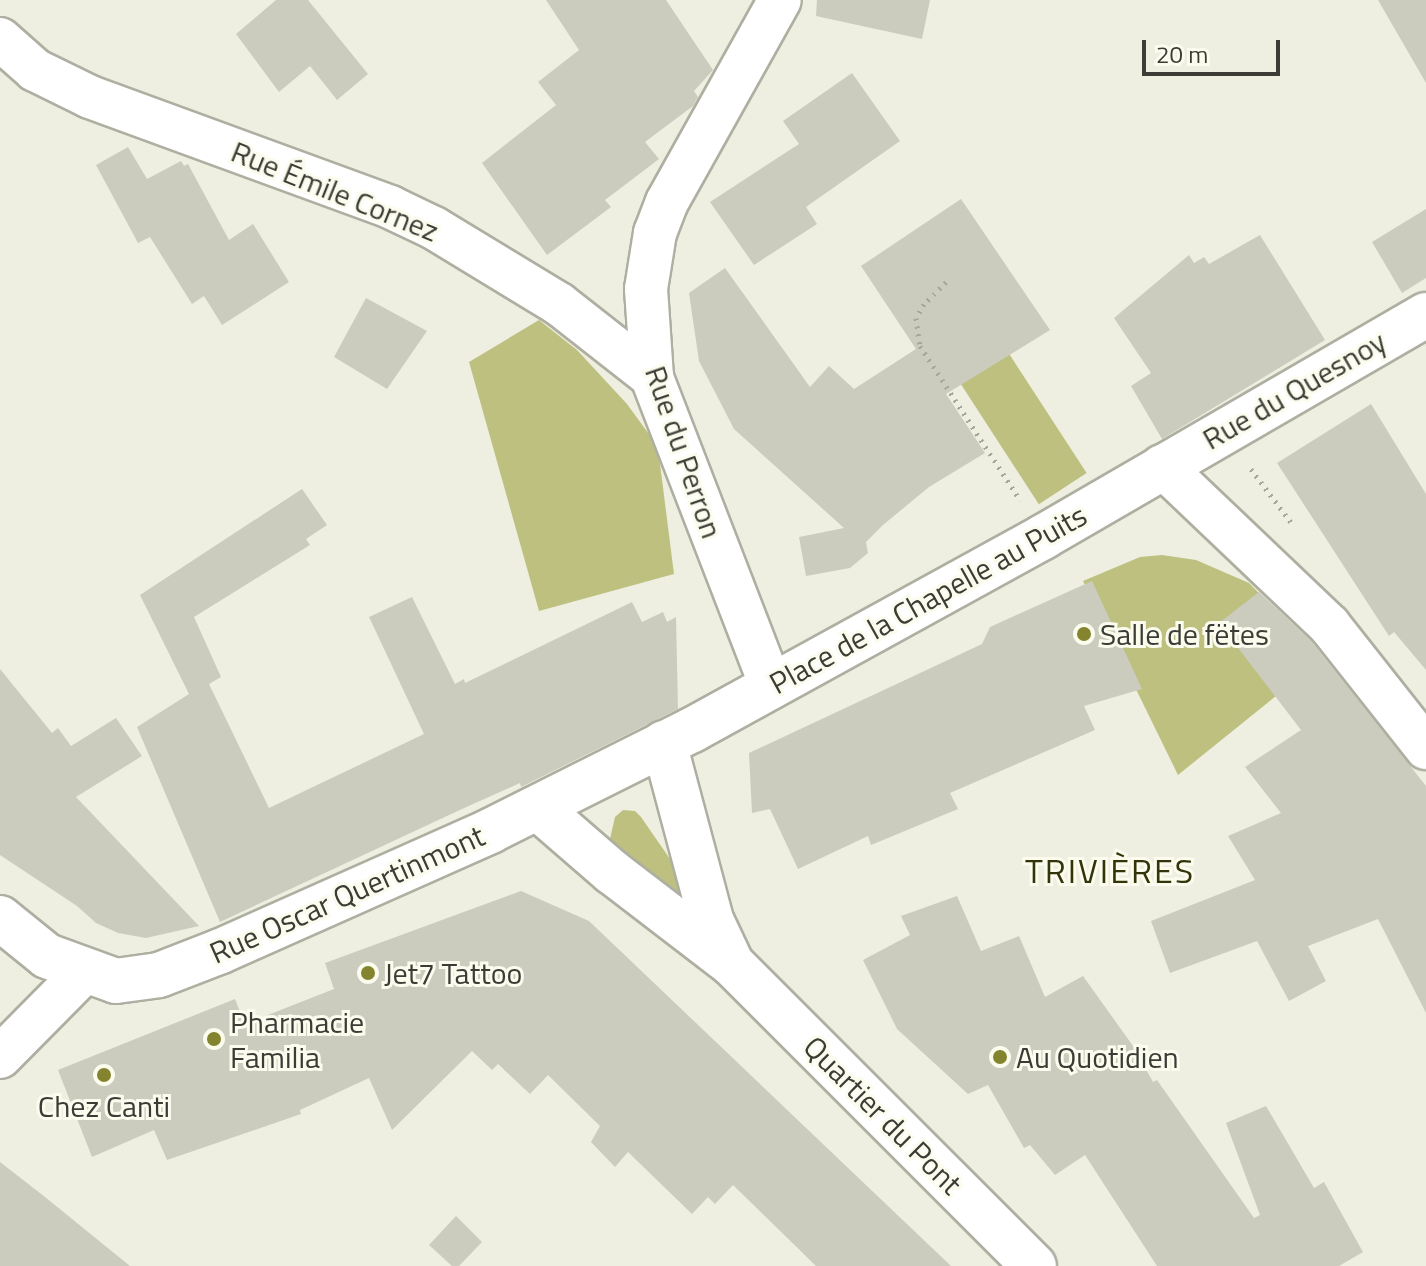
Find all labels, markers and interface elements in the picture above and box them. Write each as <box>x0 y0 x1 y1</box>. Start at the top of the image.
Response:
scale bar <box>1146 24 1284 74</box>
text: 20 m <box>1156 36 1208 72</box>
street label: Rue Émile Cornez <box>226 133 444 249</box>
street label: Rue du Quesnoy <box>1196 323 1392 457</box>
street label: Rue du Perron <box>638 361 730 543</box>
street label: Place de la Chapelle au Puits <box>763 497 1093 701</box>
place label: Salle de fëtes <box>1100 616 1269 652</box>
marker: Salle de fëtes <box>1075 625 1093 643</box>
street label: Rue Oscar Quertinmont <box>204 817 490 971</box>
district label: TRIVIÈRES <box>1025 851 1195 891</box>
place label: Jet7 Tattoo <box>384 955 522 991</box>
marker: Jet7 Tattoo <box>359 964 377 982</box>
place label: Pharmacie Familia <box>230 1004 364 1074</box>
street label: Quartier du Pont <box>796 1028 970 1202</box>
marker: Pharmacie Familia <box>205 1030 223 1048</box>
place label: Au Quotidien <box>1016 1039 1179 1075</box>
marker: Au Quotidien <box>991 1048 1009 1066</box>
marker: Chez Canti <box>95 1066 113 1084</box>
place label: Chez Canti <box>38 1088 170 1124</box>

